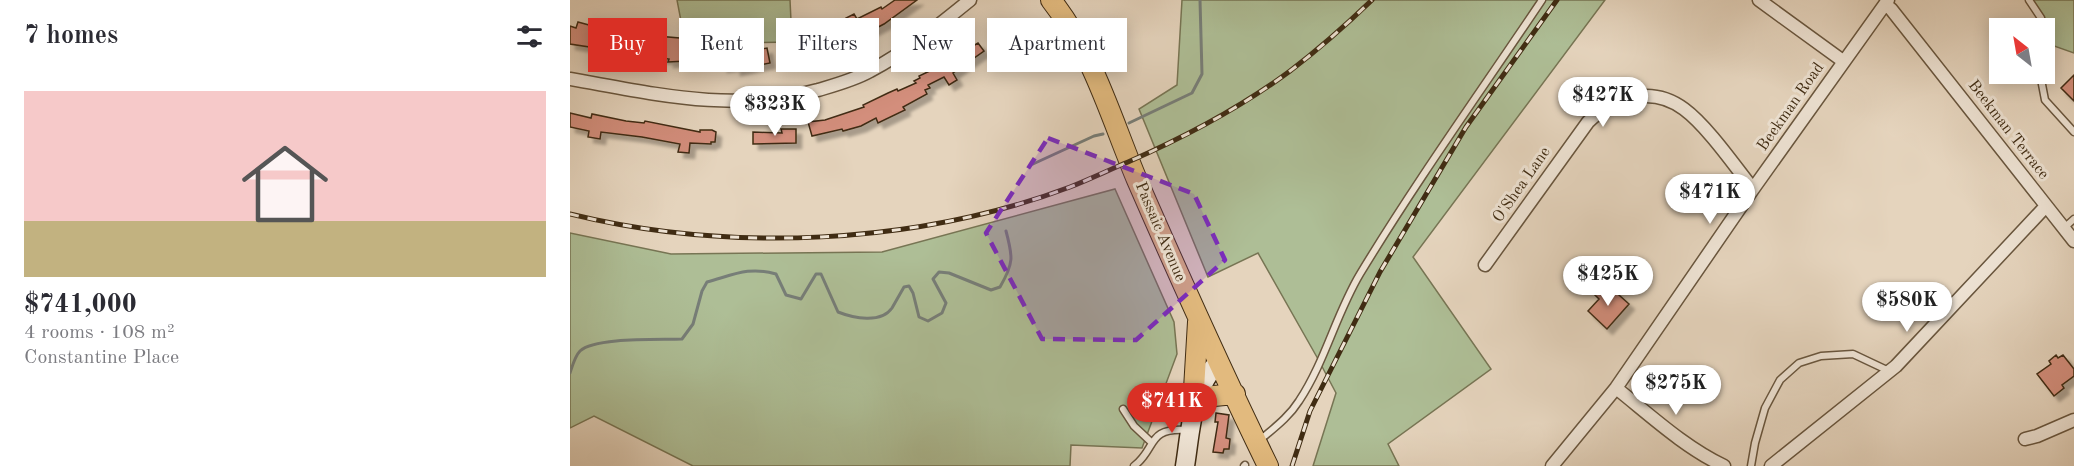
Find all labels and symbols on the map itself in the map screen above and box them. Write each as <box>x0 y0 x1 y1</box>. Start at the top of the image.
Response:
north arrow <box>1989 18 2055 84</box>
street label: Beekman Road <box>1755 60 1827 154</box>
pin: $427K <box>1561 77 1645 128</box>
street label: Beekman Terrace <box>1964 77 2052 183</box>
pin: $323K <box>733 86 817 137</box>
street label: O'Shea Lane <box>1490 144 1554 226</box>
pin: $471K <box>1668 174 1752 225</box>
street label: Passaic Avenue <box>1132 180 1188 284</box>
pin: $425K <box>1566 256 1650 307</box>
pin: $580K <box>1865 282 1949 333</box>
pin: $275K <box>1634 365 1718 416</box>
pin: $741K <box>1130 383 1214 434</box>

